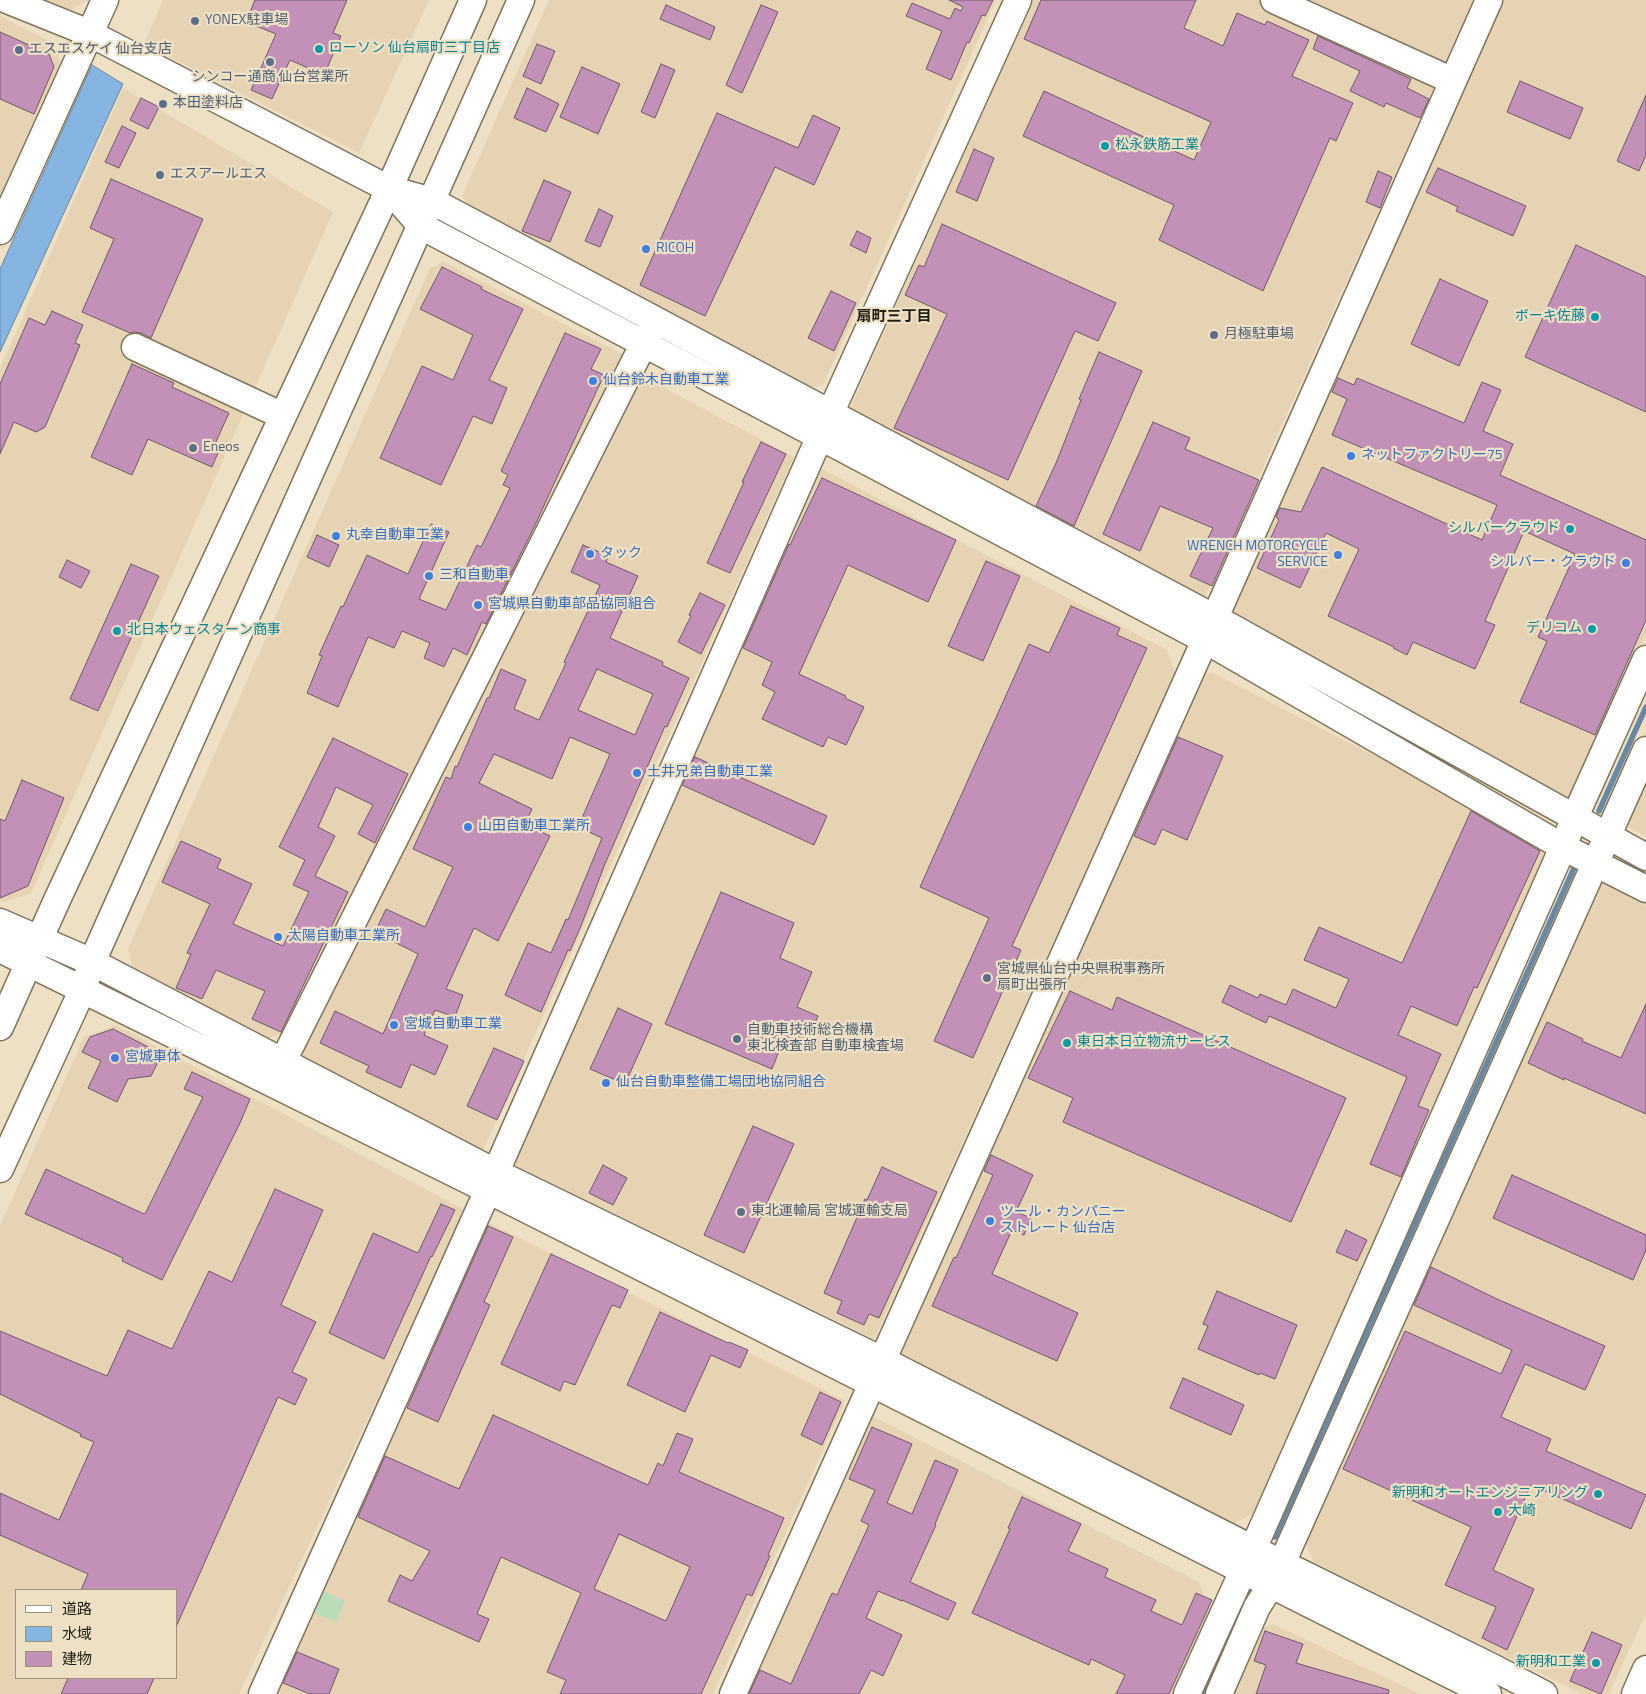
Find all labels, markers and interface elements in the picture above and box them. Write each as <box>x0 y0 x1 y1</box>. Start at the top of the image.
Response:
place label: YONEX駐車場 <box>205 13 288 29</box>
marker: YONEX駐車場 <box>189 15 201 27</box>
place label: ローソン 仙台扇町三丁目店 <box>329 41 500 57</box>
place label: エスエスケイ 仙台支店 <box>29 42 172 58</box>
marker: ローソン 仙台扇町三丁目店 <box>313 43 325 55</box>
marker: エスエスケイ 仙台支店 <box>13 44 25 56</box>
marker: シンコー通商 仙台営業所 <box>264 56 276 68</box>
place label: シンコー通商 仙台営業所 <box>191 70 349 86</box>
place label: 本田塗料店 <box>173 96 243 112</box>
marker: 本田塗料店 <box>157 98 169 110</box>
place label: 松永鉄筋工業 <box>1115 138 1199 154</box>
marker: 松永鉄筋工業 <box>1099 140 1111 152</box>
place label: エスアールエス <box>170 167 267 183</box>
marker: エスアールエス <box>154 169 166 181</box>
place label: RICOH <box>656 241 694 257</box>
marker: RICOH <box>640 243 652 255</box>
district label: 扇町三丁目 <box>857 308 931 326</box>
place label: ボーキ佐藤 <box>1515 309 1585 325</box>
marker: ボーキ佐藤 <box>1589 311 1601 323</box>
place label: 月極駐車場 <box>1224 327 1294 343</box>
marker: 月極駐車場 <box>1208 329 1220 341</box>
place label: 仙台鈴木自動車工業 <box>603 373 729 389</box>
marker: 仙台鈴木自動車工業 <box>587 375 599 387</box>
place label: Eneos <box>203 440 239 456</box>
marker: Eneos <box>187 442 199 454</box>
place label: ネットファクトリー75 <box>1361 448 1503 464</box>
marker: ネットファクトリー75 <box>1345 450 1357 462</box>
place label: シルバークラウド <box>1448 521 1560 537</box>
marker: シルバークラウド <box>1564 523 1576 535</box>
place label: 丸幸自動車工業 <box>346 528 444 544</box>
marker: 丸幸自動車工業 <box>330 530 342 542</box>
place label: WRENCH MOTORCYCLE SERVICE <box>1187 539 1328 572</box>
place label: タック <box>600 546 642 562</box>
marker: タック <box>584 548 596 560</box>
marker: WRENCH MOTORCYCLE SERVICE <box>1332 549 1344 561</box>
place label: シルバー・クラウド <box>1490 555 1616 571</box>
marker: シルバー・クラウド <box>1620 557 1632 569</box>
place label: 三和自動車 <box>439 568 509 584</box>
marker: 三和自動車 <box>423 570 435 582</box>
place label: 宮城県自動車部品協同組合 <box>488 597 656 613</box>
marker: 宮城県自動車部品協同組合 <box>472 599 484 611</box>
place label: デリコム <box>1526 621 1582 637</box>
place label: 北日本ウェスターン商事 <box>127 623 281 639</box>
marker: デリコム <box>1586 623 1598 635</box>
marker: 北日本ウェスターン商事 <box>111 625 123 637</box>
place label: 土井兄弟自動車工業 <box>647 765 773 781</box>
marker: 土井兄弟自動車工業 <box>631 767 643 779</box>
place label: 山田自動車工業所 <box>478 819 590 835</box>
marker: 山田自動車工業所 <box>462 821 474 833</box>
place label: 太陽自動車工業所 <box>288 929 400 945</box>
marker: 太陽自動車工業所 <box>272 931 284 943</box>
place label: 宮城県仙台中央県税事務所 扇町出張所 <box>997 962 1165 994</box>
marker: 宮城県仙台中央県税事務所 扇町出張所 <box>981 972 993 984</box>
place label: 宮城自動車工業 <box>404 1017 502 1033</box>
marker: 宮城自動車工業 <box>388 1019 400 1031</box>
place label: 自動車技術総合機構 東北検査部 自動車検査場 <box>747 1023 904 1056</box>
marker: 自動車技術総合機構 東北検査部 自動車検査場 <box>731 1033 743 1045</box>
place label: 東日本日立物流サービス <box>1077 1035 1231 1051</box>
marker: 東日本日立物流サービス <box>1061 1037 1073 1049</box>
place label: 宮城車体 <box>125 1050 181 1066</box>
marker: 宮城車体 <box>109 1052 121 1064</box>
place label: 仙台自動車整備工場団地協同組合 <box>616 1075 826 1091</box>
marker: 仙台自動車整備工場団地協同組合 <box>600 1077 612 1089</box>
place label: 東北運輸局 宮城運輸支局 <box>751 1204 908 1220</box>
place label: ツール・カンパニー ストレート 仙台店 <box>1000 1205 1126 1238</box>
marker: 東北運輸局 宮城運輸支局 <box>735 1206 747 1218</box>
marker: ツール・カンパニー ストレート 仙台店 <box>984 1215 996 1227</box>
place label: 新明和オートエンジニアリング <box>1392 1486 1588 1502</box>
marker: 新明和オートエンジニアリング <box>1592 1488 1604 1500</box>
place label: 大崎 <box>1508 1504 1536 1520</box>
marker: 大崎 <box>1492 1506 1504 1518</box>
legend <box>15 1589 178 1679</box>
text: 道路 <box>62 1597 92 1620</box>
text: 水域 <box>62 1622 92 1645</box>
text: 建物 <box>62 1647 92 1670</box>
place label: 新明和工業 <box>1516 1655 1586 1671</box>
marker: 新明和工業 <box>1590 1657 1602 1669</box>

